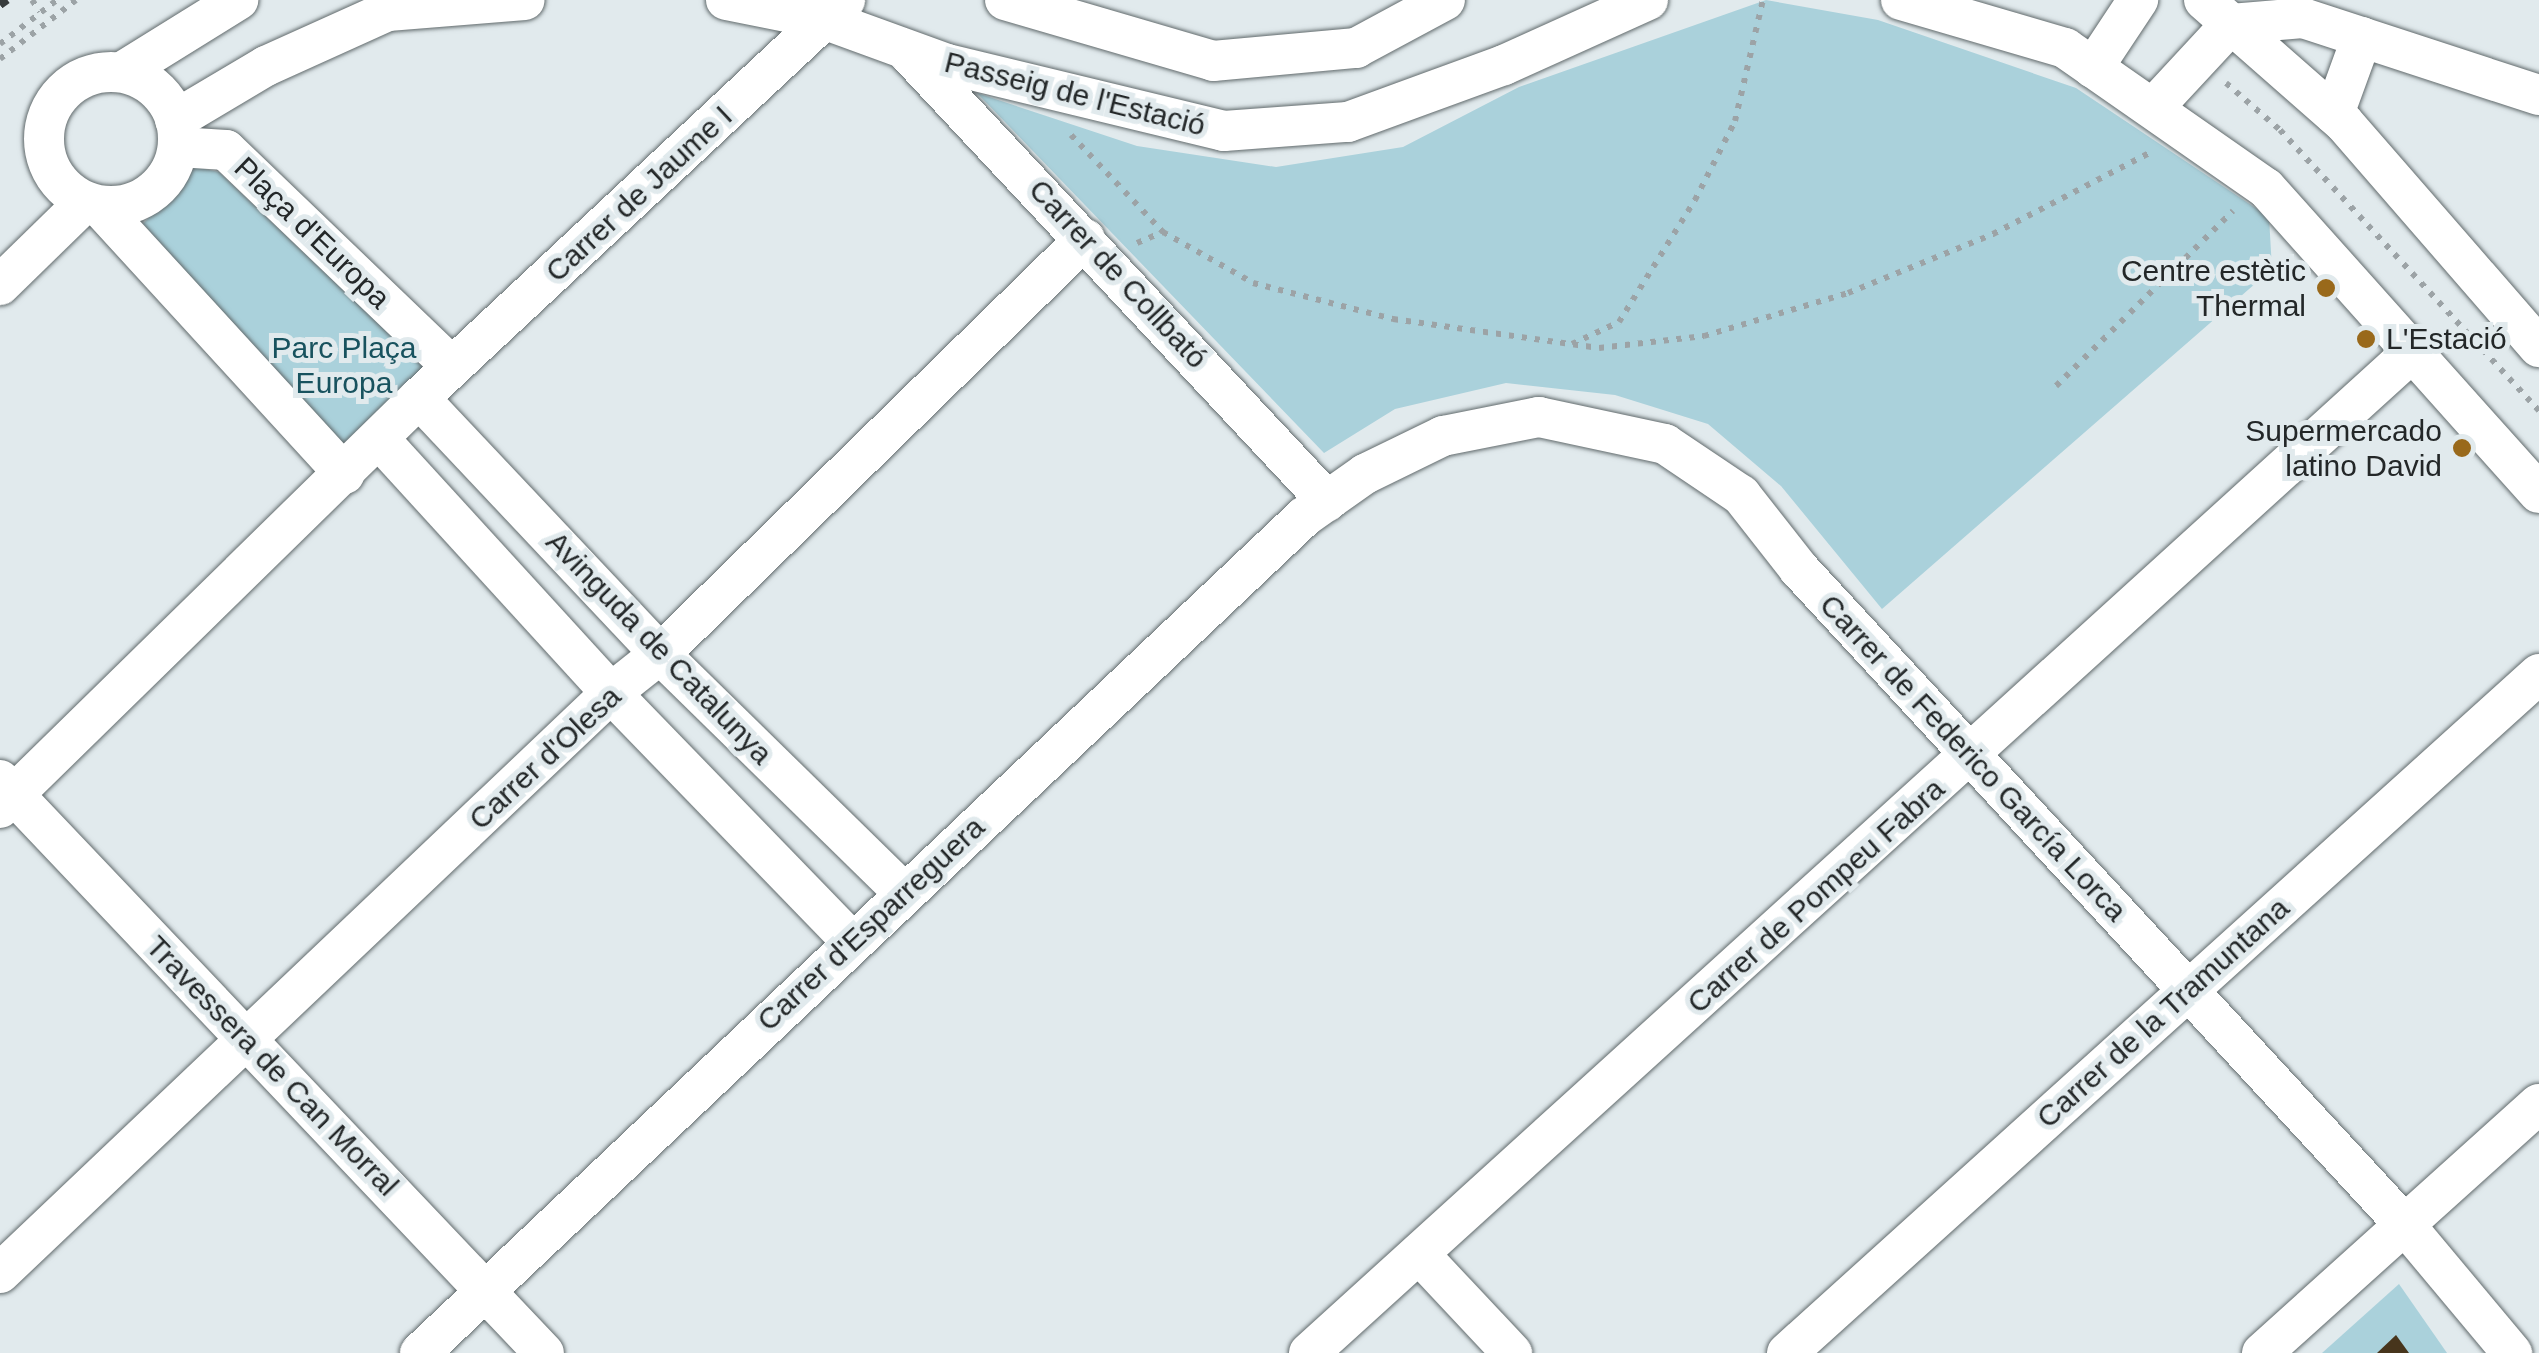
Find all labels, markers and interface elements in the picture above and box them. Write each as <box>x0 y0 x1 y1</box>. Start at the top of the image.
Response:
street label: Passeig de l'Estació <box>941 44 1209 144</box>
street label: Carrer de Jaume I <box>538 98 740 290</box>
street label: Plaça d'Europa <box>227 150 397 316</box>
street label: Carrer de Collbató <box>1021 172 1215 376</box>
place label: Centre estètic Thermal <box>2121 253 2306 324</box>
marker: Centre estètic Thermal <box>2315 277 2337 299</box>
place label: L'Estació <box>2386 321 2507 357</box>
marker: L'Estació <box>2355 328 2377 350</box>
park label: Parc Plaça Europa <box>271 330 417 400</box>
place label: Supermercado latino David <box>2245 413 2442 484</box>
marker: Supermercado latino David <box>2451 437 2473 459</box>
street label: Avinguda de Catalunya <box>538 524 780 772</box>
street label: Carrer de Federico García Lorca <box>1812 587 2134 929</box>
street label: Carrer d'Olesa <box>462 679 628 837</box>
street label: Carrer de Pompeu Fabra <box>1680 771 1952 1021</box>
street label: Carrer d'Esparreguera <box>750 809 992 1039</box>
street label: Carrer de la Tramuntana <box>2029 890 2297 1136</box>
street label: Travessera de Can Morral <box>138 929 406 1203</box>

